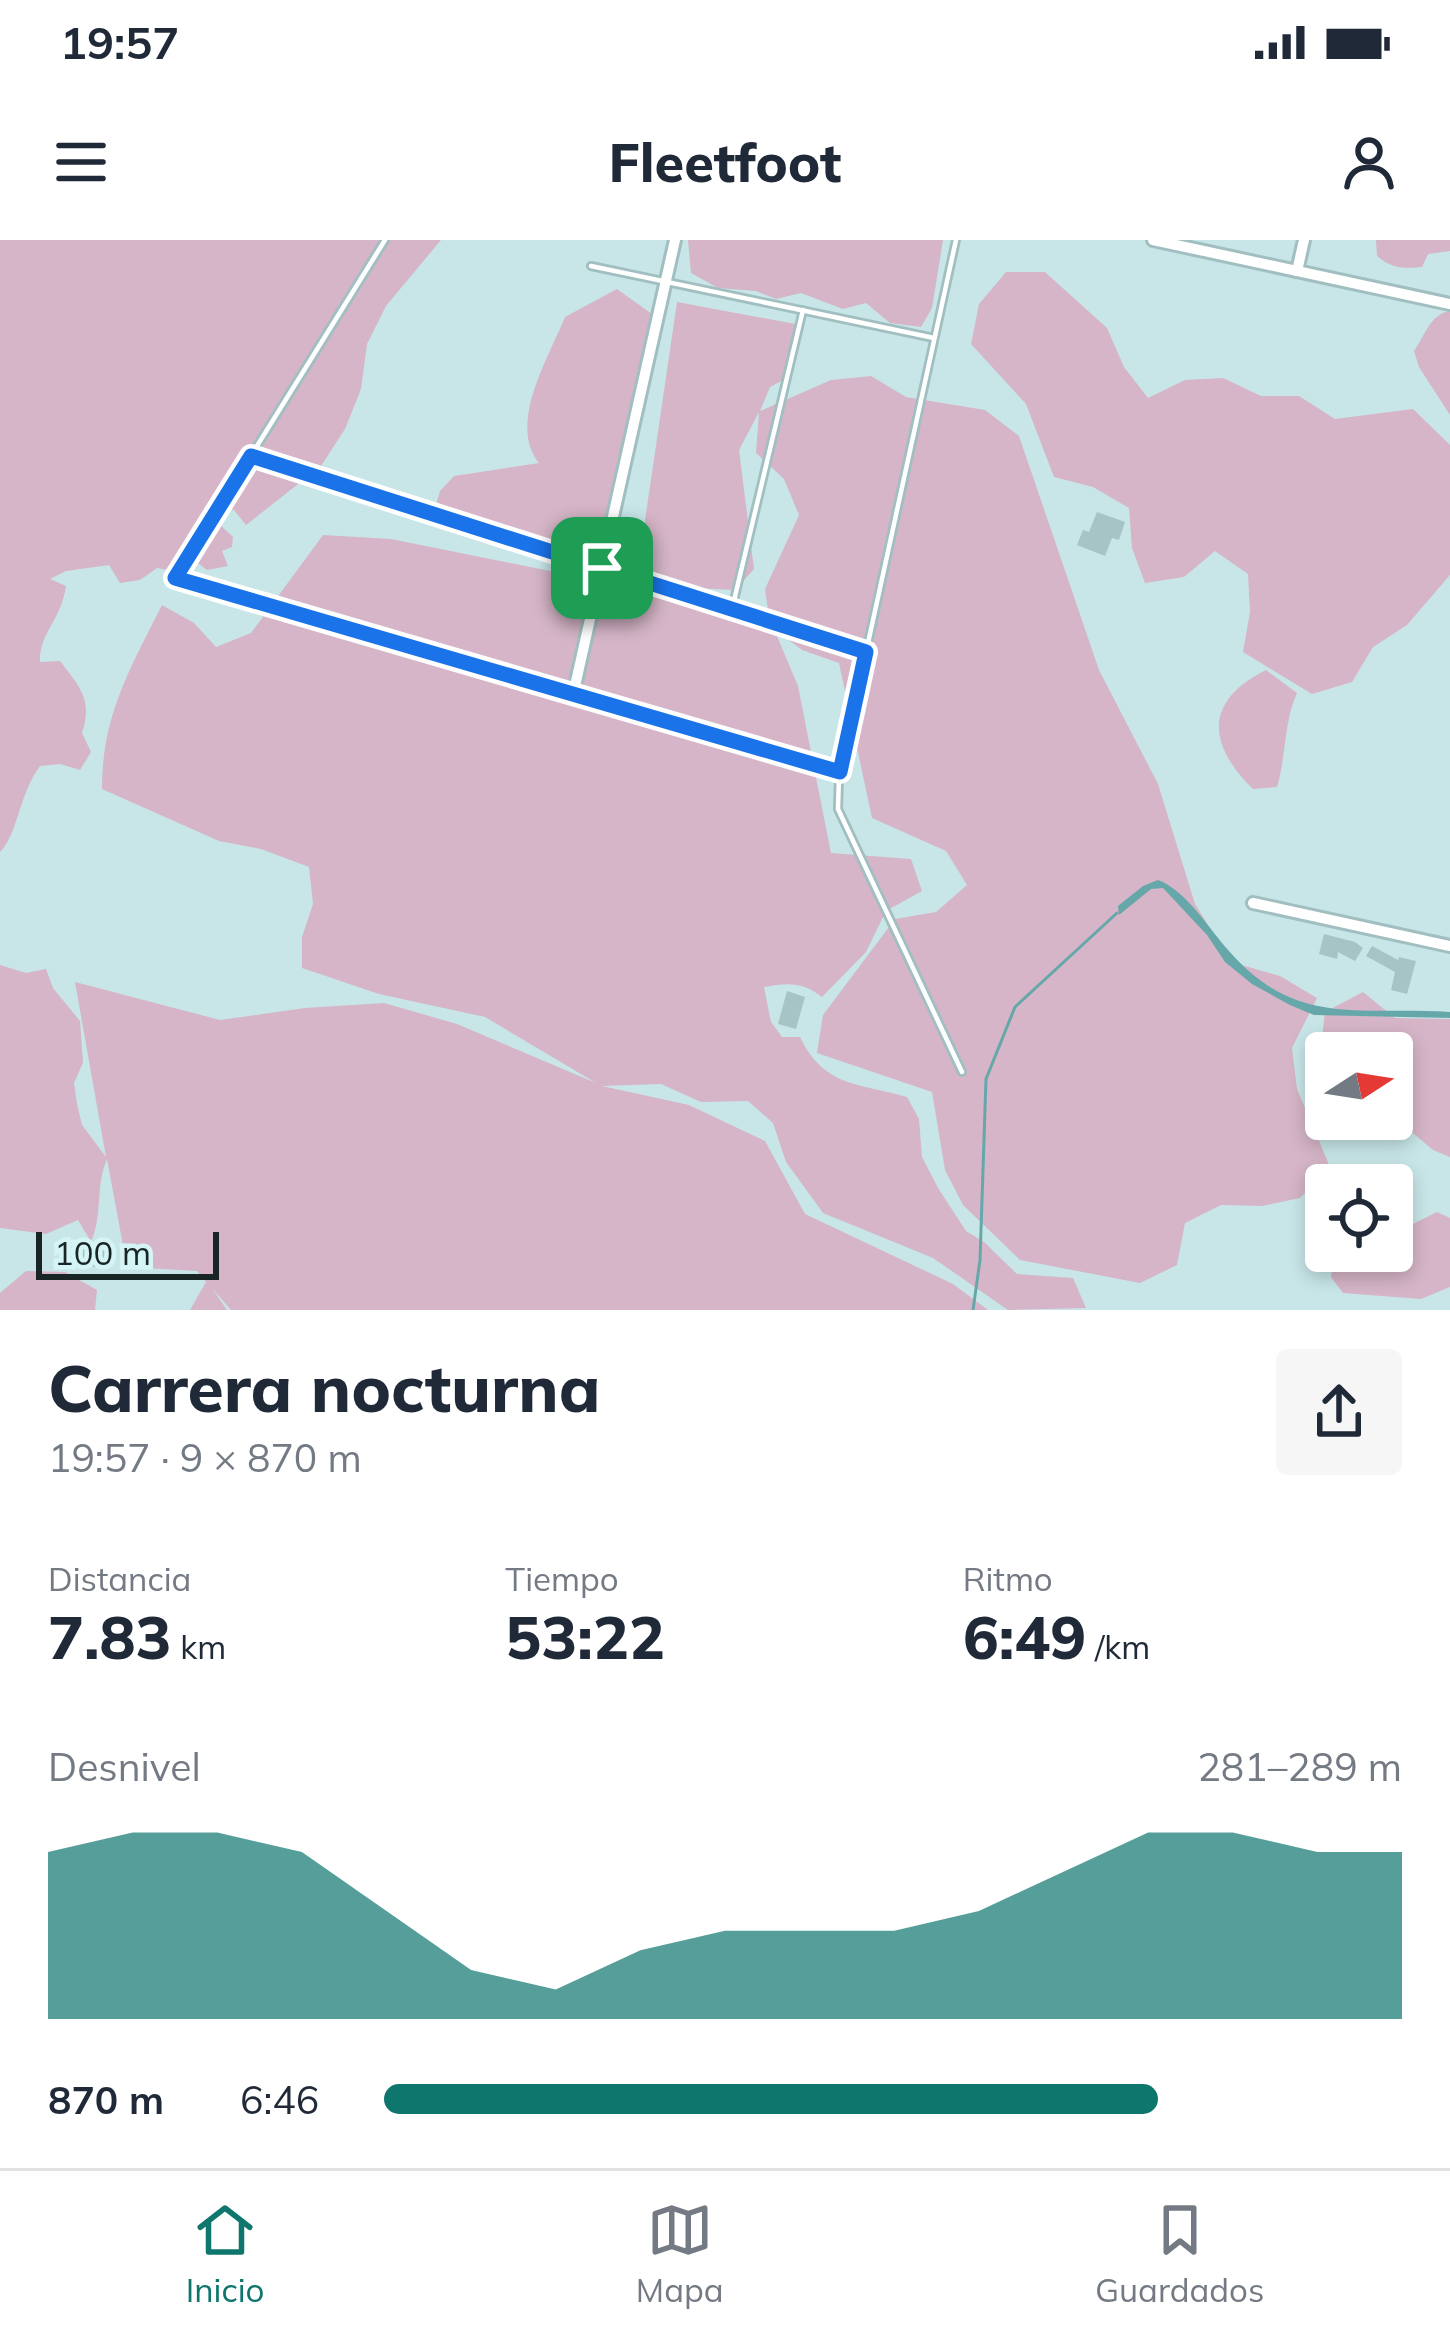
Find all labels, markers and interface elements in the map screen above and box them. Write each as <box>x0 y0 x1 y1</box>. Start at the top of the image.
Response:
text: 19:57 <box>60 14 179 70</box>
text: Fleetfoot <box>609 128 841 196</box>
icon: menu <box>48 129 114 195</box>
icon: person <box>1336 129 1402 195</box>
pin <box>551 517 653 619</box>
icon: arrive <box>569 535 635 601</box>
north arrow <box>1305 1032 1413 1140</box>
map controls <box>1305 1032 1413 1272</box>
button: locate <box>1305 1164 1413 1272</box>
scale bar <box>36 1226 219 1279</box>
text: 100 m <box>54 1232 151 1273</box>
text: Carrera nocturna <box>48 1346 600 1429</box>
button: share <box>1276 1349 1402 1475</box>
text: 19:57 · 9 × 870 m <box>48 1433 362 1482</box>
text: Distancia <box>48 1558 191 1599</box>
text: Tiempo <box>505 1558 619 1599</box>
text: Ritmo <box>963 1558 1053 1599</box>
text: 7.83 <box>48 1599 172 1674</box>
text: 53:22 <box>505 1599 665 1674</box>
text: 6:49 <box>963 1599 1086 1674</box>
text: km <box>172 1626 226 1667</box>
text: /km <box>1086 1626 1150 1667</box>
text: Desnivel <box>48 1742 201 1791</box>
text: 281–289 m <box>1197 1742 1402 1791</box>
text: 870 m <box>48 2075 164 2124</box>
text: 6:46 <box>240 2075 319 2124</box>
tab: Inicio <box>186 2197 264 2310</box>
tab: Mapa <box>636 2197 724 2310</box>
tab: Guardados <box>1095 2197 1264 2310</box>

